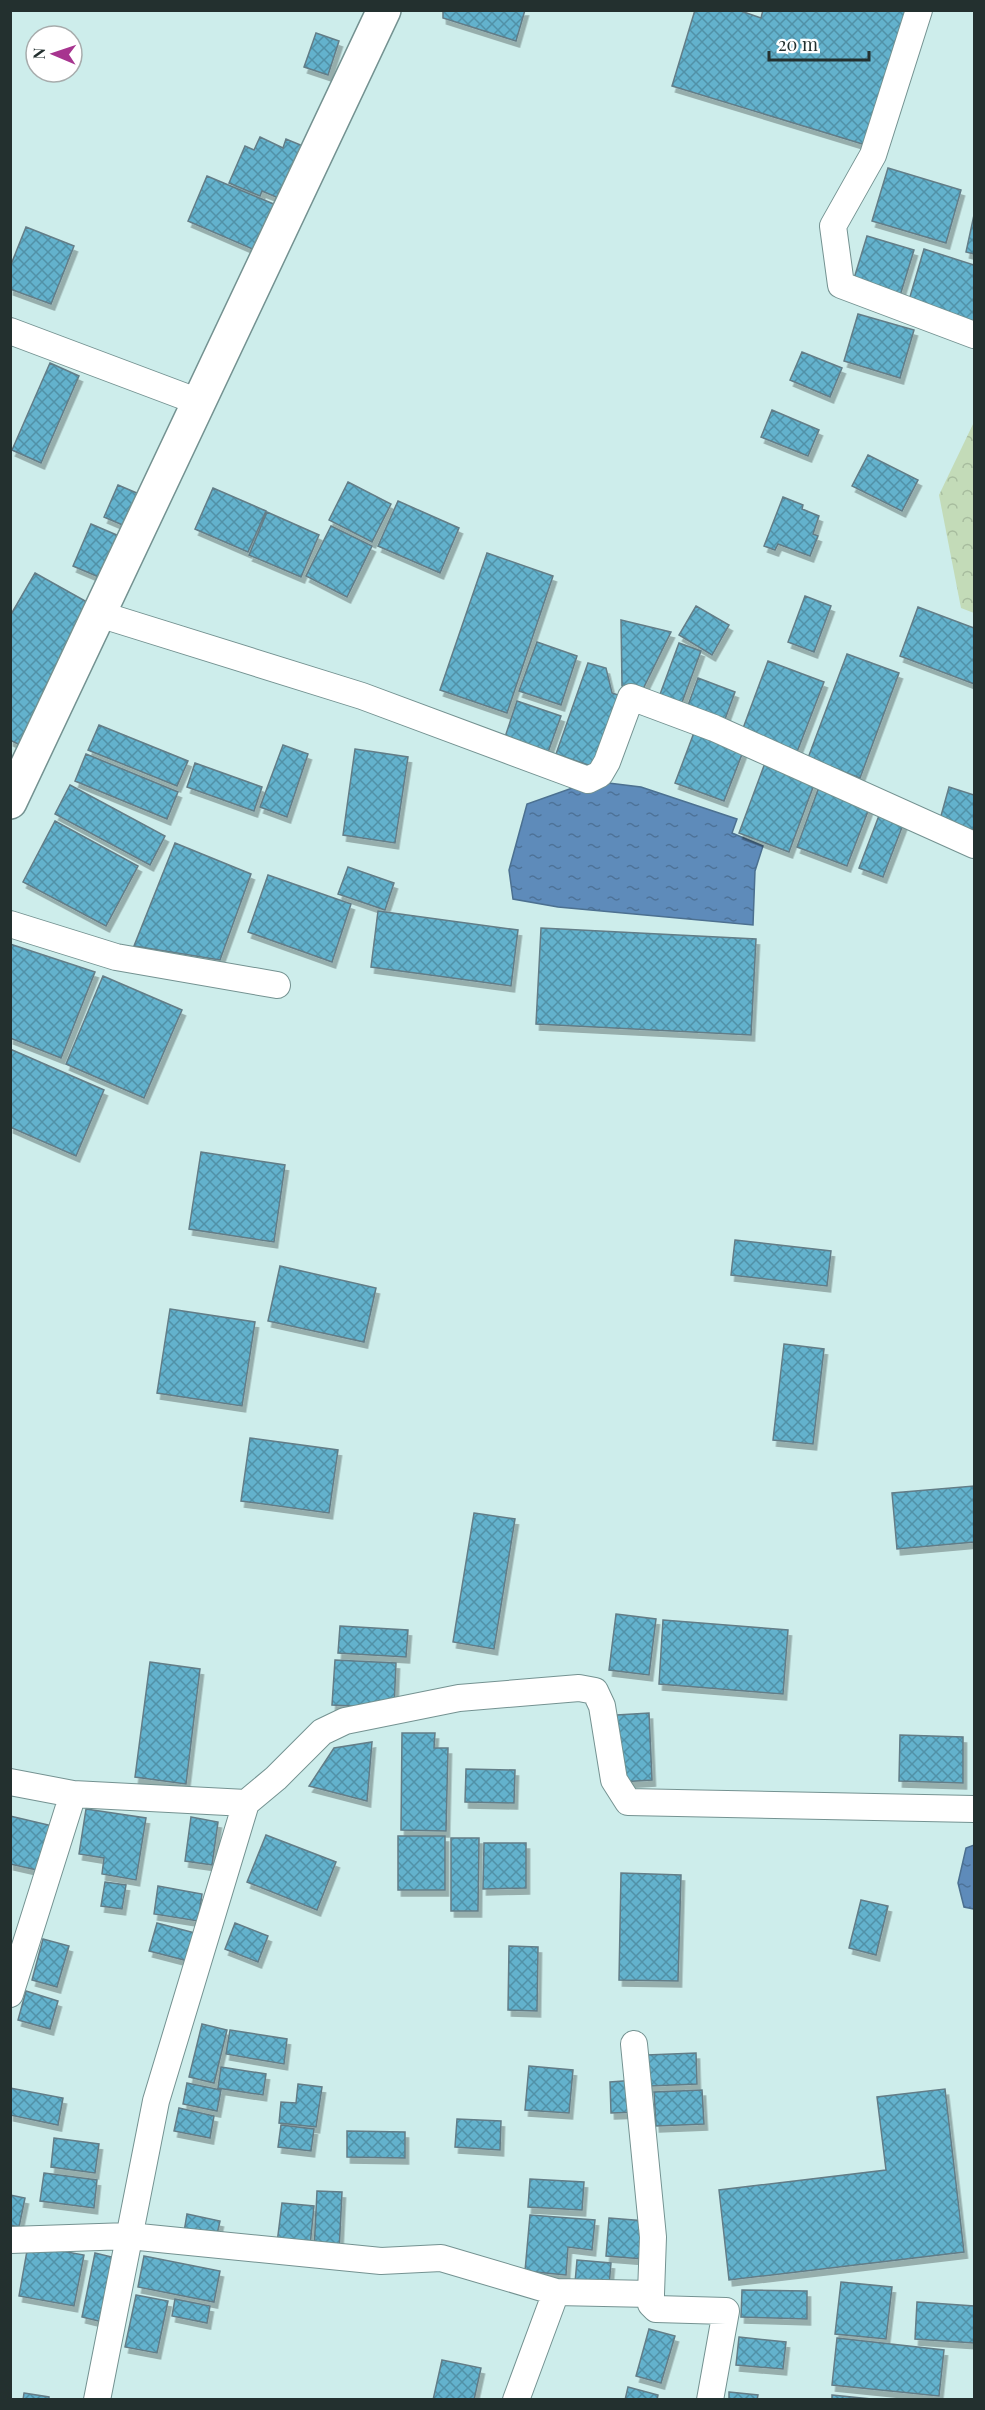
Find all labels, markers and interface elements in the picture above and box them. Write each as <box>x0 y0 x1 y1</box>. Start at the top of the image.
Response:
north arrow <box>24 24 84 84</box>
scale bar <box>769 24 870 62</box>
text: 20 m <box>778 32 818 56</box>
text: N <box>28 47 49 60</box>

